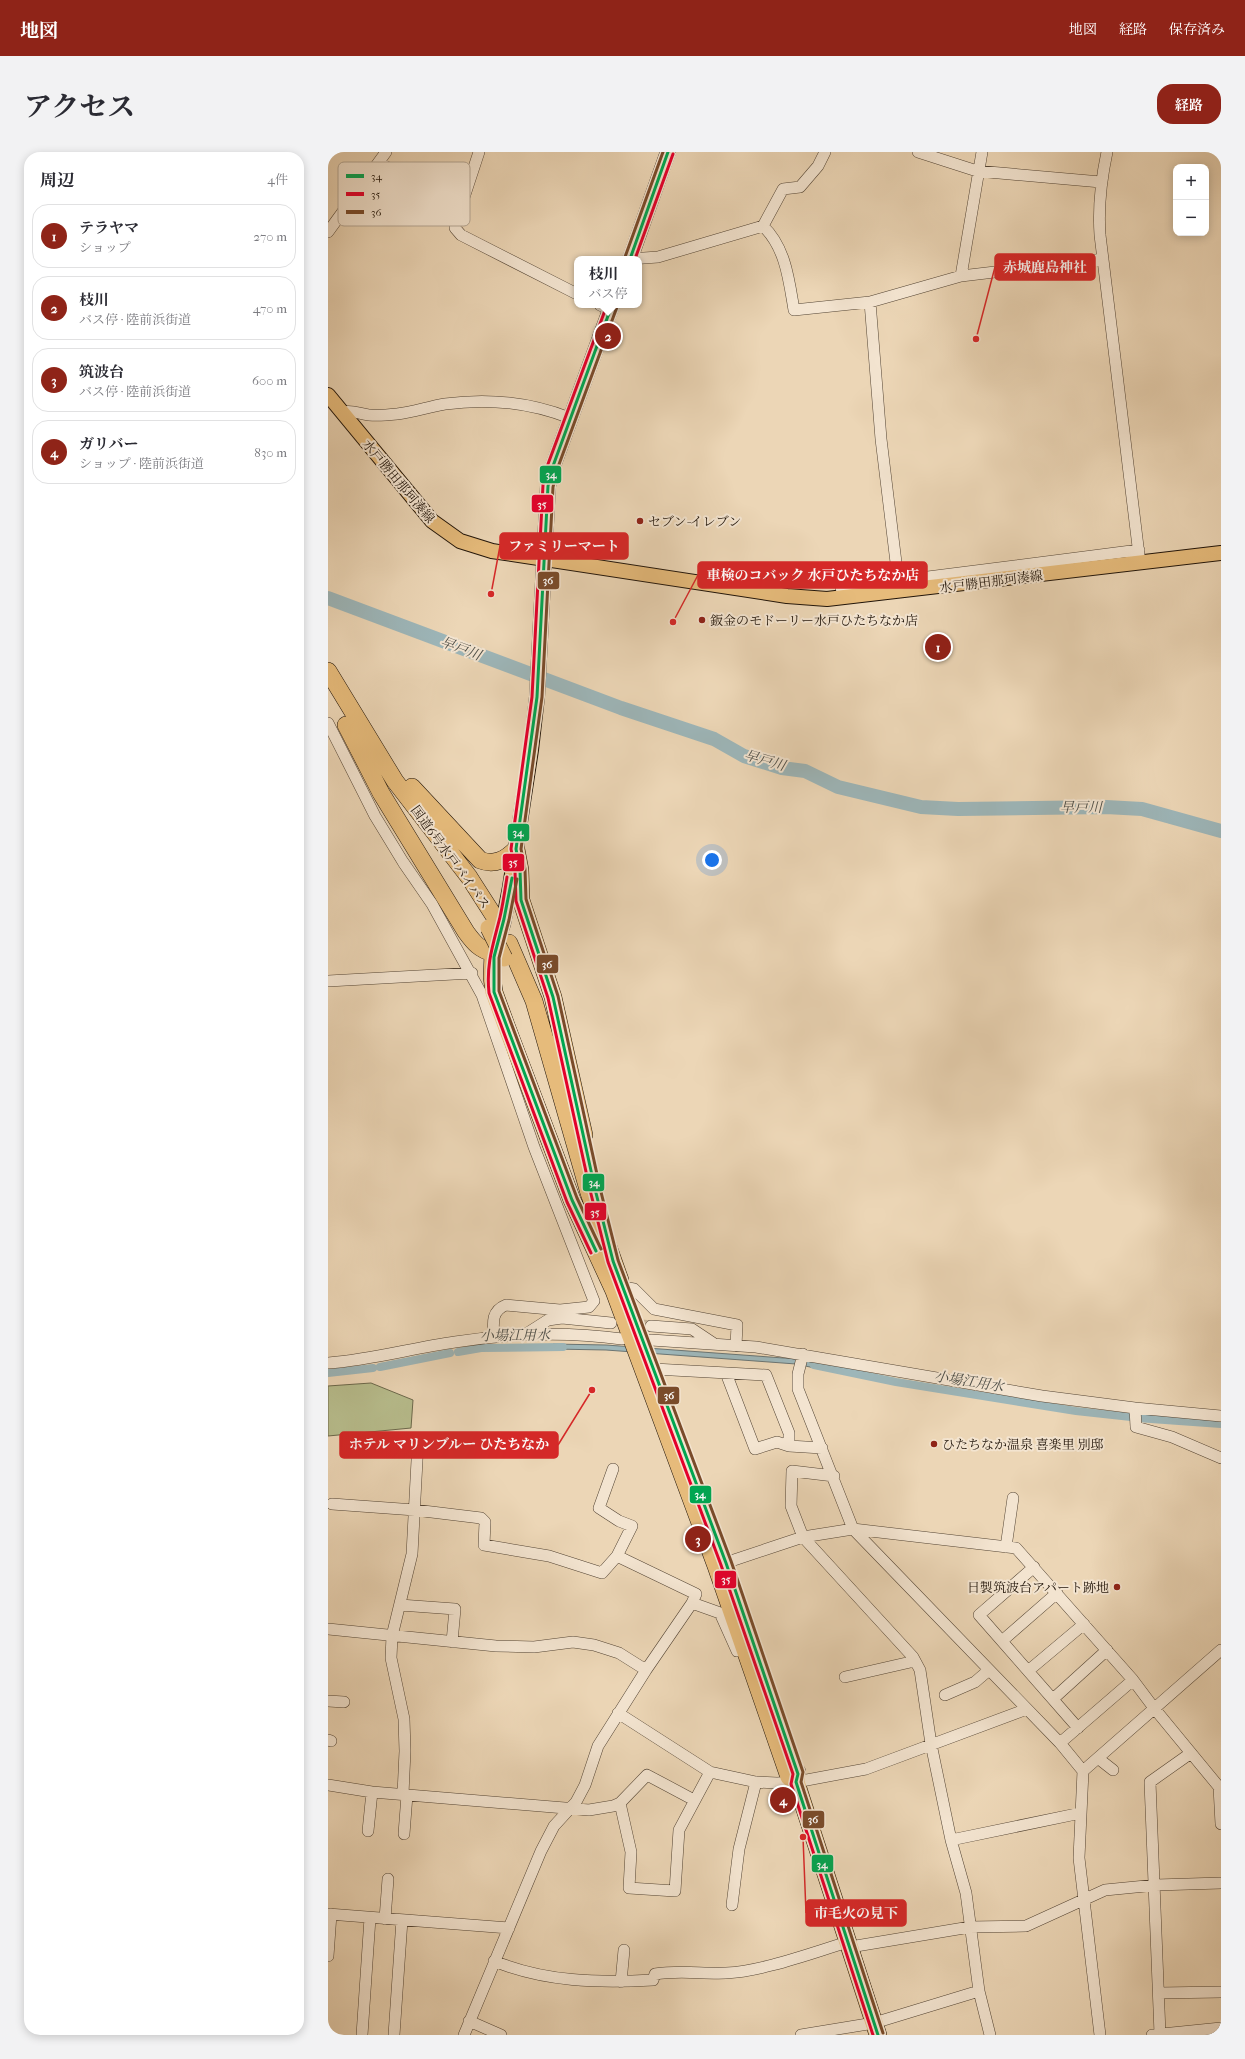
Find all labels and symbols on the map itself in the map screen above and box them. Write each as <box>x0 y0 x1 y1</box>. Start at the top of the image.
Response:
legend <box>338 162 470 226</box>
text: 34 <box>371 170 383 183</box>
text: 35 <box>371 188 381 201</box>
text: 36 <box>371 206 382 219</box>
callout: 赤城鹿島神社 <box>995 254 1095 280</box>
text: 赤城鹿島神社 <box>1003 259 1087 276</box>
pin: 2 <box>595 321 621 351</box>
street label: 水戸勝田那珂湊線 <box>359 437 438 526</box>
line badge: 34 <box>539 465 562 484</box>
text: 34 <box>545 468 557 481</box>
line badge: 35 <box>531 494 554 513</box>
text: 35 <box>537 498 547 511</box>
place label: セブン-イレブン <box>648 514 741 529</box>
marker: セブン-イレブン <box>635 516 645 526</box>
callout: ファミリーマート <box>500 533 628 559</box>
text: ファミリーマート <box>508 538 620 555</box>
callout: 車検のコバック 水戸ひたちなか店 <box>698 562 927 588</box>
text: 車検のコバック 水戸ひたちなか店 <box>706 567 920 584</box>
street label: 水戸勝田那珂湊線 <box>939 568 1044 595</box>
line badge: 36 <box>537 571 560 590</box>
text: 36 <box>543 574 554 587</box>
place label: 鈑金のモドーリー水戸ひたちなか店 <box>710 613 918 628</box>
marker: 鈑金のモドーリー水戸ひたちなか店 <box>697 615 707 625</box>
pin: 1 <box>925 632 951 662</box>
water label: 早戸川 <box>438 633 485 665</box>
water label: 早戸川 <box>742 747 789 775</box>
water label: 早戸川 <box>1060 799 1104 816</box>
street label: 国道6号水戸バイパス <box>408 803 493 912</box>
line badge: 34 <box>507 823 530 842</box>
text: 34 <box>512 826 524 839</box>
your location <box>702 850 722 870</box>
line badge: 35 <box>502 853 525 872</box>
text: 35 <box>508 856 518 869</box>
line badge: 36 <box>536 954 559 974</box>
text: 36 <box>542 958 553 971</box>
line badge: 34 <box>582 1173 605 1192</box>
text: 34 <box>588 1176 600 1189</box>
line badge: 35 <box>584 1202 607 1221</box>
text: 35 <box>590 1206 600 1219</box>
water label: 小場江用水 <box>480 1326 552 1345</box>
water label: 小場江用水 <box>933 1368 1007 1396</box>
line badge: 36 <box>657 1386 680 1405</box>
text: 36 <box>664 1389 675 1402</box>
callout: ホテル マリンブルー ひたちなか <box>340 1432 558 1458</box>
text: ホテル マリンブルー ひたちなか <box>349 1436 549 1453</box>
place label: ひたちなか温泉 喜楽里 別邸 <box>942 1437 1104 1452</box>
marker: ひたちなか温泉 喜楽里 別邸 <box>929 1439 939 1449</box>
line badge: 34 <box>689 1485 712 1504</box>
text: 34 <box>694 1488 706 1501</box>
pin: 3 <box>685 1524 711 1554</box>
line badge: 35 <box>714 1570 737 1589</box>
text: 35 <box>721 1573 731 1586</box>
place label: 日製筑波台アパート跡地 <box>967 1580 1109 1595</box>
marker: 日製筑波台アパート跡地 <box>1112 1582 1122 1592</box>
pin: 4 <box>770 1785 796 1815</box>
line badge: 36 <box>802 1810 825 1829</box>
text: 36 <box>808 1813 819 1826</box>
line badge: 34 <box>811 1854 834 1873</box>
text: 34 <box>816 1858 828 1871</box>
callout: 市毛火の見下 <box>806 1900 906 1926</box>
text: 市毛火の見下 <box>814 1905 898 1922</box>

